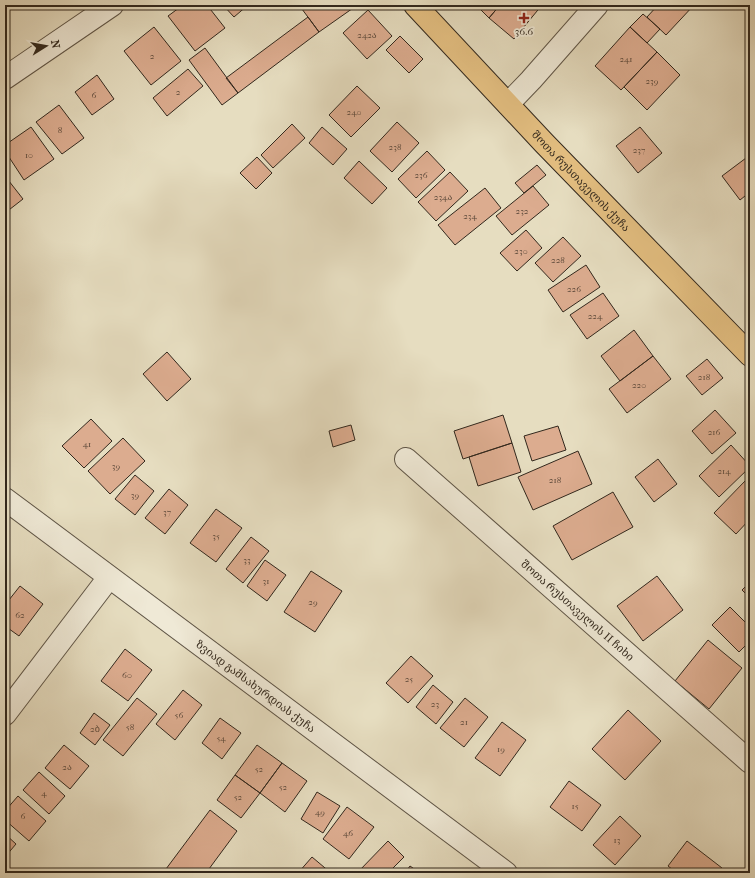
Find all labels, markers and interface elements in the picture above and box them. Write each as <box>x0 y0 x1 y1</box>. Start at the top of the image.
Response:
marker: 36.6 <box>519 13 529 23</box>
place label: 36.6 <box>515 25 533 38</box>
north arrow <box>26 26 66 66</box>
house number: 242ა <box>357 30 377 40</box>
text: N <box>48 39 63 50</box>
house number: 2 <box>150 51 155 61</box>
house number: 241 <box>619 54 633 64</box>
house number: 239 <box>645 76 659 86</box>
house number: 2 <box>176 87 181 97</box>
house number: 6 <box>92 90 97 100</box>
house number: 240 <box>347 107 361 117</box>
house number: 8 <box>58 125 63 135</box>
street label: შოთა რუსთაველის ქუჩა <box>529 128 633 234</box>
house number: 238 <box>389 142 402 152</box>
house number: 237 <box>633 145 646 155</box>
house number: 10 <box>25 150 33 160</box>
house number: 236 <box>414 170 428 180</box>
house number: 234ა <box>434 192 452 202</box>
house number: 232 <box>516 206 529 216</box>
house number: 234 <box>463 211 477 221</box>
house number: 230 <box>514 246 528 256</box>
house number: 228 <box>551 255 565 265</box>
house number: 226 <box>567 284 581 294</box>
house number: 224 <box>588 311 603 321</box>
house number: 218 <box>698 372 711 382</box>
house number: 220 <box>632 380 646 390</box>
house number: 216 <box>708 427 720 437</box>
house number: 41 <box>83 439 91 449</box>
house number: 39 <box>112 461 120 471</box>
house number: 214 <box>717 466 731 476</box>
house number: 218 <box>549 475 562 485</box>
house number: 39 <box>131 490 139 500</box>
house number: 37 <box>163 507 172 517</box>
house number: 35 <box>212 531 220 541</box>
house number: 33 <box>243 555 251 565</box>
street label: შოთა რუსთაველის II ჩიხი <box>519 557 637 664</box>
house number: 31 <box>263 576 269 586</box>
house number: 29 <box>308 597 318 607</box>
house number: 62 <box>15 610 25 620</box>
street label: ზვიად გამსახურდიას ქუჩა <box>194 637 318 735</box>
house number: 60 <box>122 670 132 680</box>
house number: 25 <box>405 674 413 684</box>
house number: 23 <box>431 699 439 709</box>
house number: 56 <box>175 710 184 720</box>
house number: 21 <box>460 717 468 727</box>
house number: 58 <box>126 722 135 732</box>
house number: 2ბ <box>90 724 100 734</box>
house number: 54 <box>216 733 226 743</box>
house number: 19 <box>497 744 505 754</box>
house number: 2ა <box>62 762 72 772</box>
house number: 52 <box>255 764 264 774</box>
house number: 52 <box>279 782 288 792</box>
house number: 4 <box>41 788 47 798</box>
house number: 52 <box>234 792 243 802</box>
house number: 15 <box>571 801 579 811</box>
house number: 49 <box>315 807 325 817</box>
house number: 6 <box>21 811 26 821</box>
house number: 46 <box>343 828 353 838</box>
house number: 13 <box>614 835 621 845</box>

